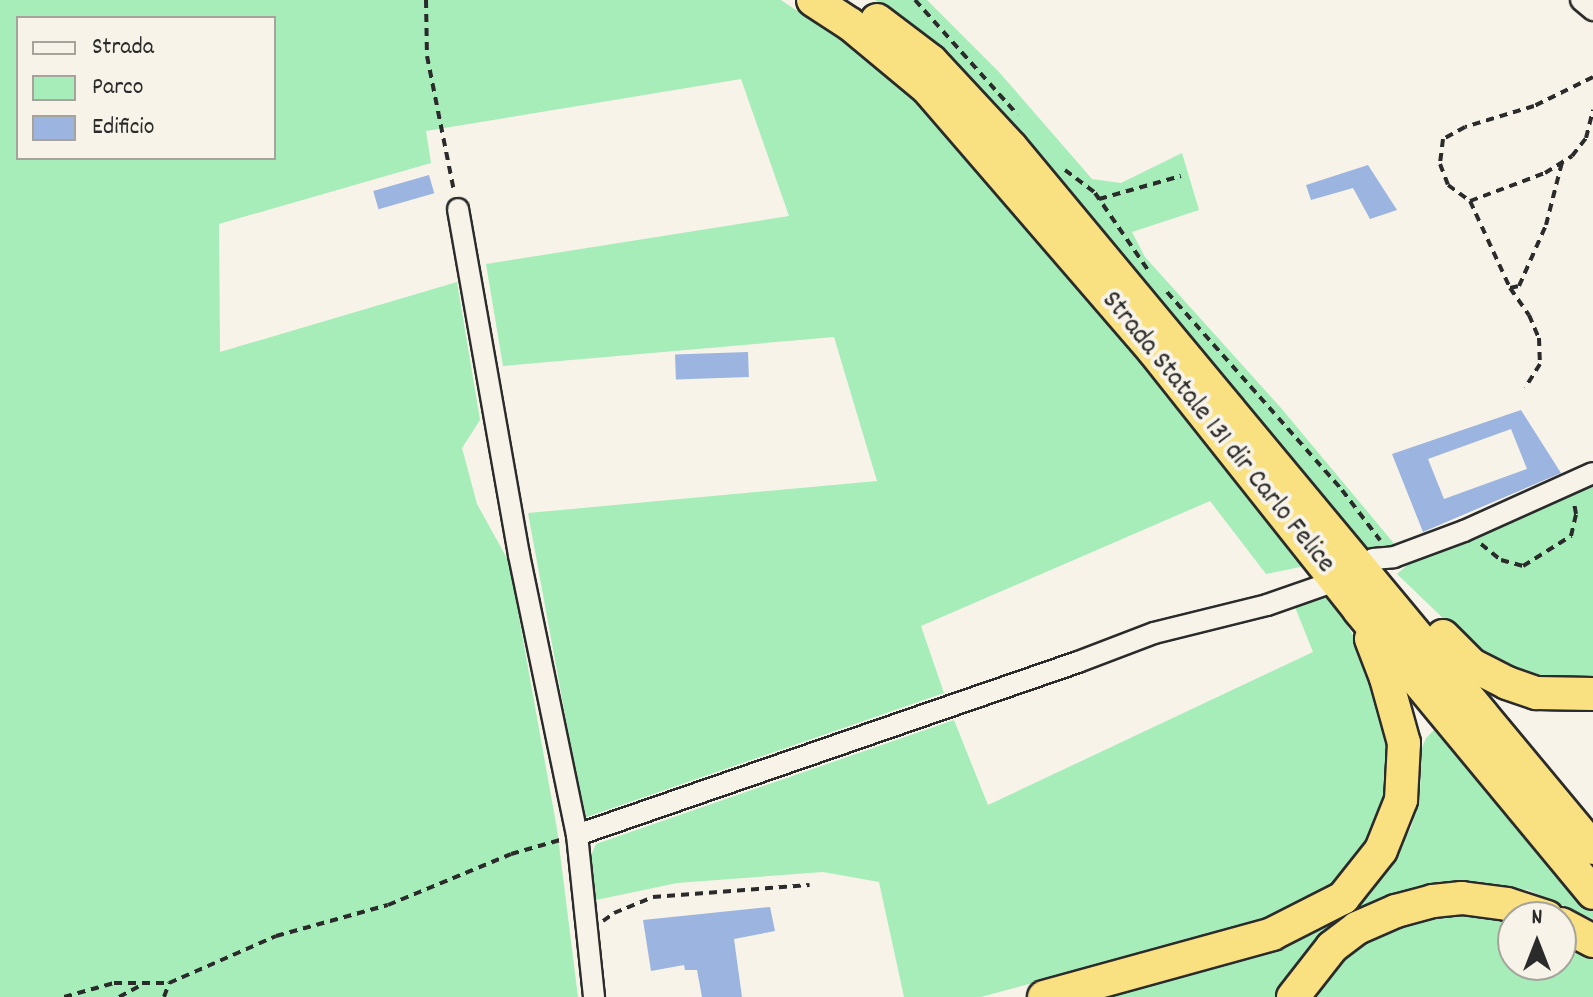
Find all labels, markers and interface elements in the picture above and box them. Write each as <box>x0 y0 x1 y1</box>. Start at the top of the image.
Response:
legend <box>16 16 276 160</box>
text: Strada <box>92 31 154 65</box>
text: Parco <box>92 71 143 105</box>
text: Edificio <box>92 111 154 145</box>
street label: Strada Statale 131 dir Carlo Felice <box>1093 285 1341 581</box>
north arrow <box>1497 901 1577 981</box>
text: N <box>1532 903 1542 934</box>

